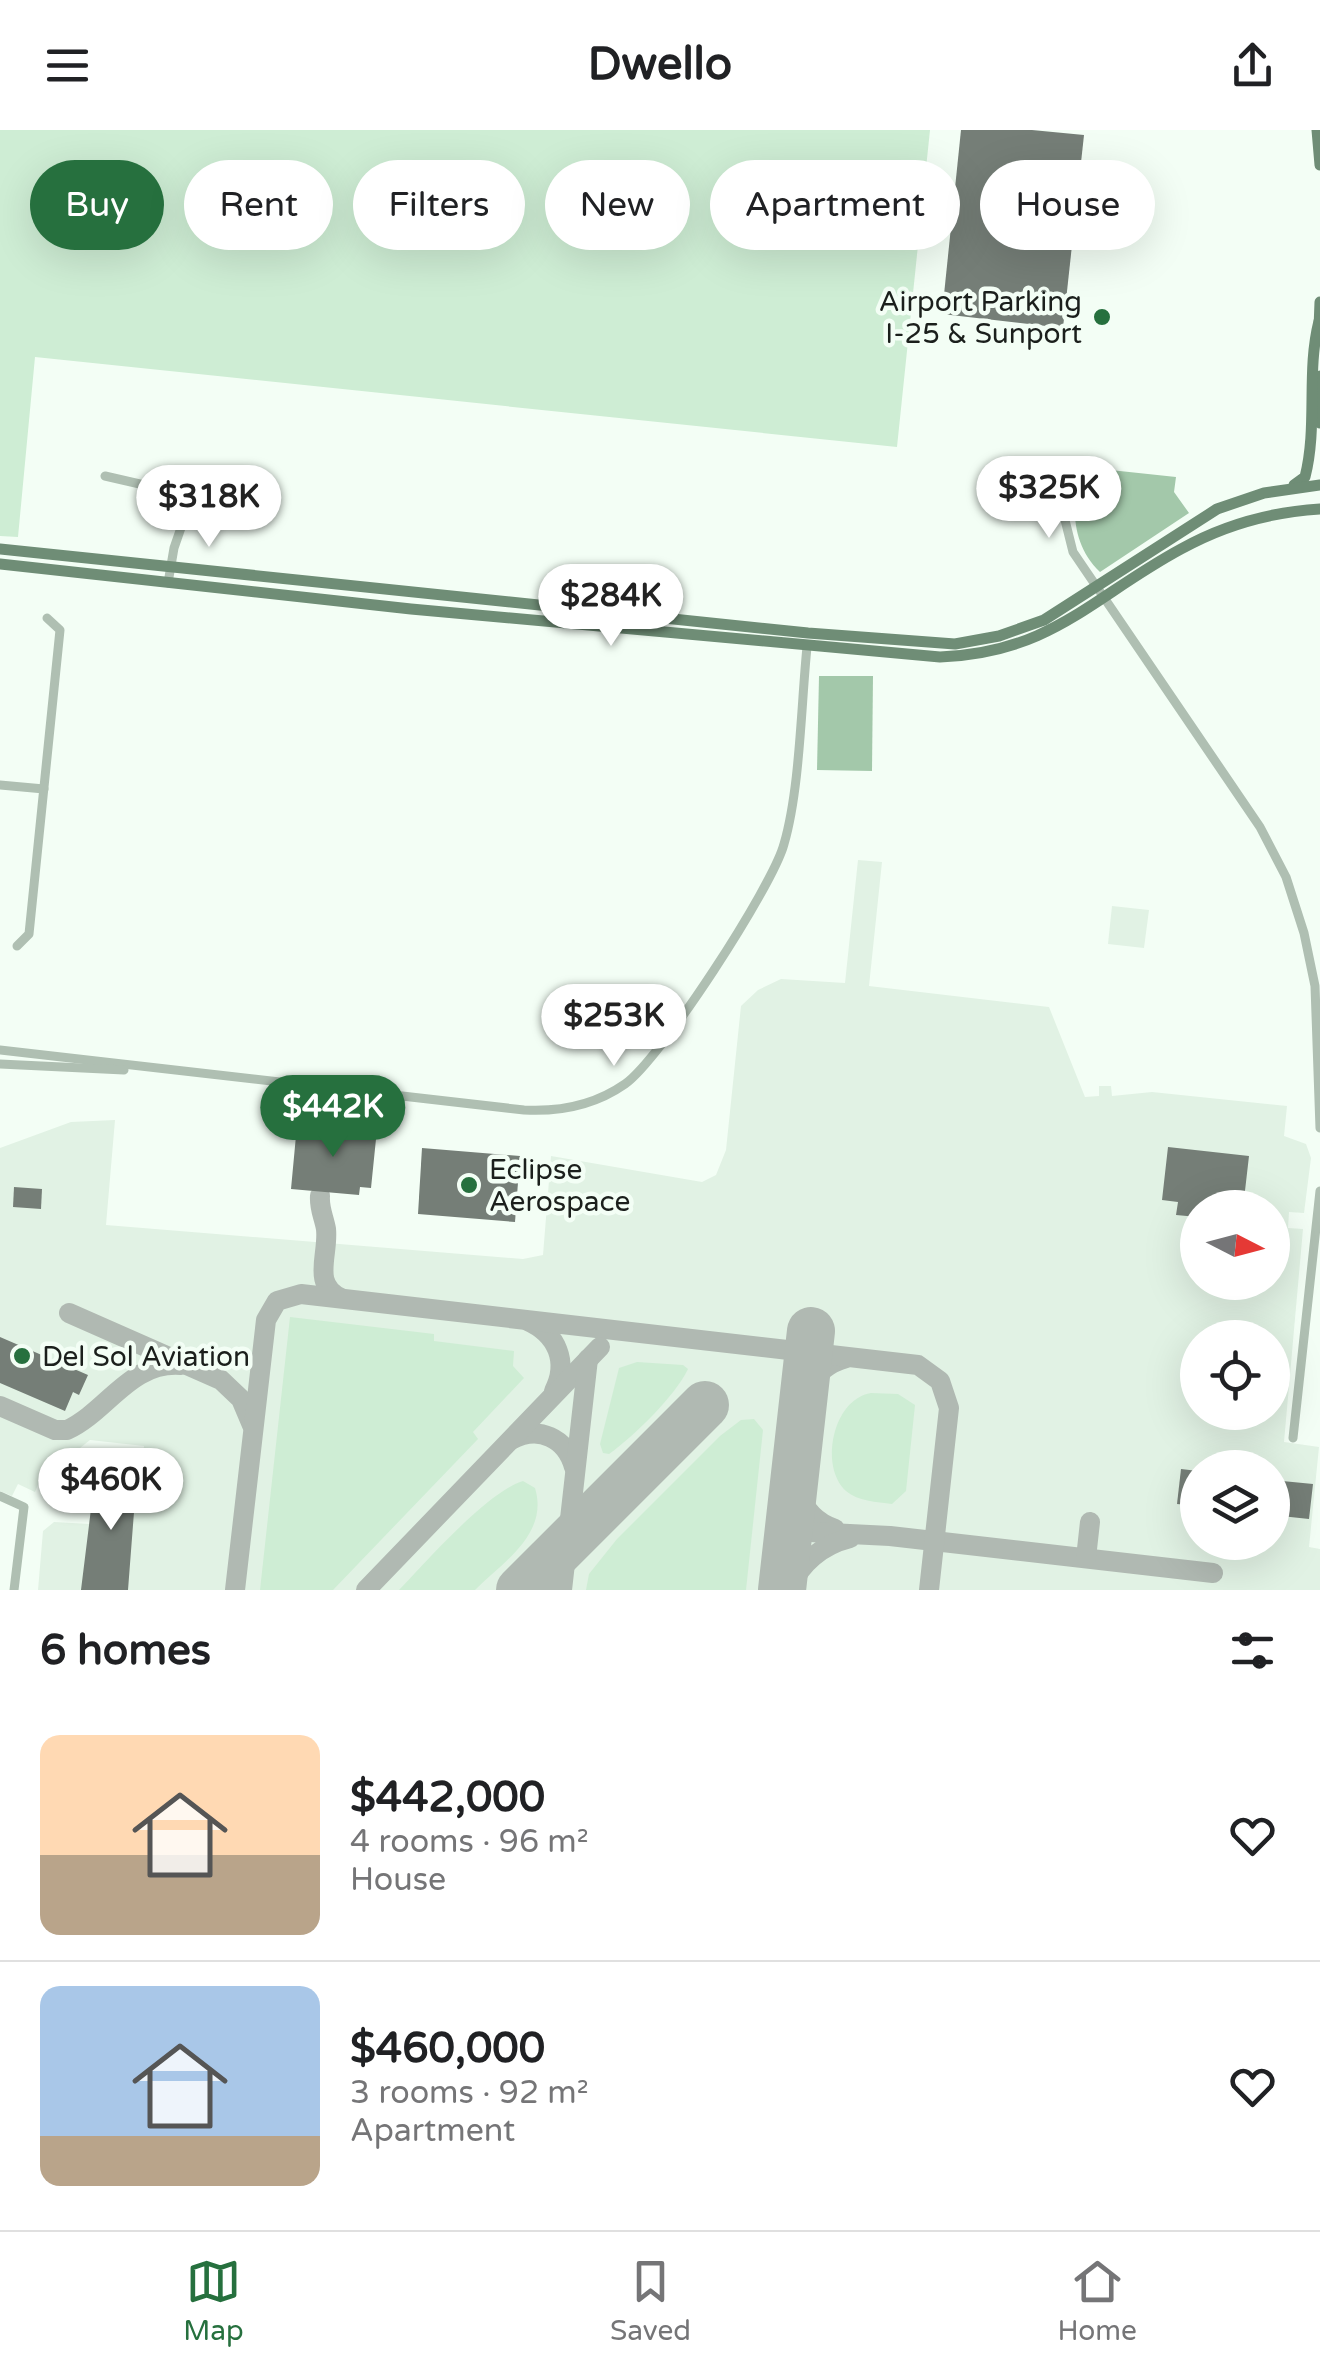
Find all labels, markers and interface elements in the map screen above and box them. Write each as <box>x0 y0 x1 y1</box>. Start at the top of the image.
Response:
icon: menu <box>40 38 95 93</box>
text: Dwello <box>588 38 732 92</box>
icon: share <box>1225 38 1280 93</box>
chip: Buy <box>30 160 164 250</box>
chip: Rent <box>184 160 333 250</box>
chip: Filters <box>353 160 525 250</box>
chip: New <box>545 160 690 250</box>
chip: Apartment <box>710 160 960 250</box>
chip: House <box>980 160 1155 250</box>
place label: Airport Parking I-25 & Sunport <box>879 285 1082 351</box>
marker: Airport Parking I-25 & Sunport <box>1091 306 1113 328</box>
pin: $325K <box>979 456 1119 541</box>
pin: $318K <box>139 465 279 550</box>
text: $325K <box>998 469 1100 507</box>
text: $318K <box>158 478 260 516</box>
pin: $284K <box>541 564 681 649</box>
text: $284K <box>560 577 662 615</box>
pin: $253K <box>544 984 684 1069</box>
text: $253K <box>563 997 665 1035</box>
pin: $442K <box>263 1075 403 1160</box>
text: $442K <box>282 1088 384 1126</box>
place label: Eclipse Aerospace <box>489 1153 630 1219</box>
marker: Eclipse Aerospace <box>458 1174 480 1196</box>
north arrow <box>1180 1190 1290 1300</box>
map controls <box>1180 1190 1290 1560</box>
button: locate <box>1180 1320 1290 1430</box>
place label: Del Sol Aviation <box>42 1340 250 1374</box>
marker: Del Sol Aviation <box>11 1345 33 1367</box>
pin: $460K <box>41 1448 181 1533</box>
button: layers <box>1180 1450 1290 1560</box>
text: $460K <box>60 1461 162 1499</box>
icon: filters <box>1225 1623 1280 1678</box>
text: 6 homes <box>40 1625 211 1676</box>
text: $442,000 <box>350 1772 545 1823</box>
icon: home <box>120 1775 240 1895</box>
icon: heart <box>1225 1808 1280 1863</box>
text: 4 rooms · 96 m² <box>350 1823 589 1861</box>
text: House <box>350 1861 446 1899</box>
text: $460,000 <box>350 2023 545 2074</box>
icon: home <box>120 2026 240 2146</box>
icon: heart <box>1225 2059 1280 2114</box>
text: 3 rooms · 92 m² <box>350 2074 589 2112</box>
text: Apartment <box>350 2112 515 2150</box>
tab: Map <box>183 2254 244 2348</box>
tab: Saved <box>610 2254 691 2348</box>
tab: Home <box>1057 2254 1137 2348</box>

